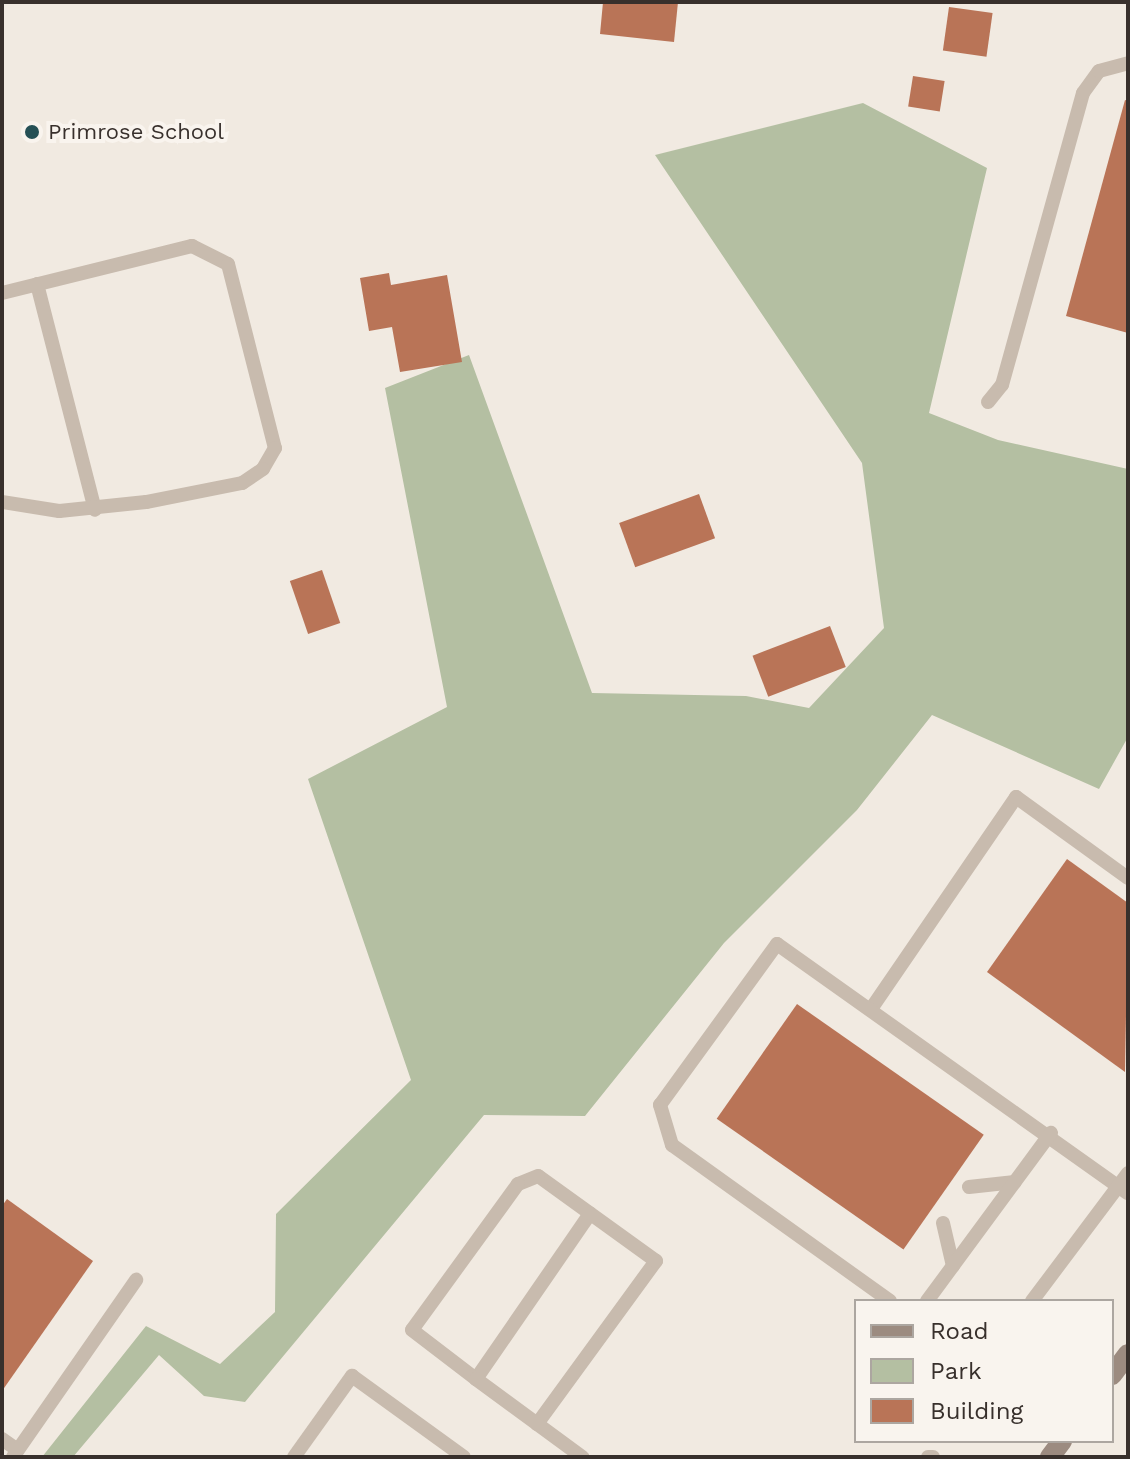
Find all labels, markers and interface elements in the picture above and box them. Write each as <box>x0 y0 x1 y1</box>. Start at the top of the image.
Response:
place label: Primrose School <box>48 119 224 145</box>
marker: Primrose School <box>23 123 41 141</box>
legend <box>854 1299 1114 1443</box>
text: Road <box>930 1317 989 1345</box>
text: Park <box>930 1357 982 1385</box>
text: Building <box>930 1397 1023 1425</box>

